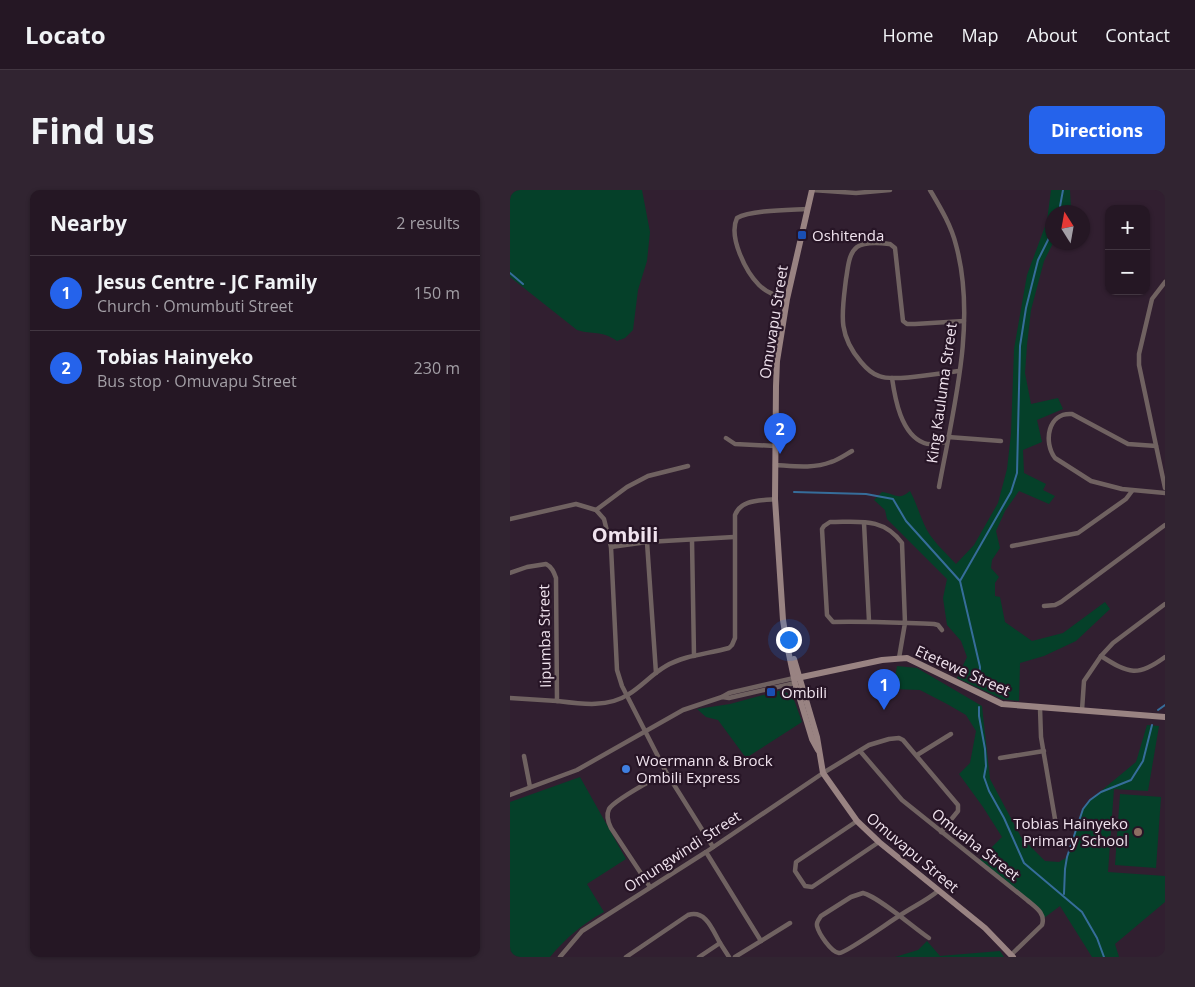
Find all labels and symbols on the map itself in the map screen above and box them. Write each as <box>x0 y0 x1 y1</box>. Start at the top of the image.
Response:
north arrow <box>1045 205 1090 250</box>
place label: Oshitenda <box>812 225 884 245</box>
marker: Oshitenda <box>796 229 808 241</box>
street label: Omuvapu Street <box>754 264 792 380</box>
street label: King Kauluma Street <box>921 321 961 465</box>
pin: 2 <box>764 413 796 454</box>
district label: Ombili <box>592 521 658 548</box>
street label: Iipumba Street <box>533 584 555 688</box>
your location <box>776 627 802 653</box>
street label: Etetewe Street <box>912 640 1014 700</box>
pin: 1 <box>868 669 900 710</box>
place label: Ombili <box>781 682 827 702</box>
marker: Ombili <box>765 686 777 698</box>
place label: Woermann & Brock Ombili Express <box>636 750 773 787</box>
marker: Woermann & Brock Ombili Express <box>620 763 632 775</box>
street label: Omuaha Street <box>928 803 1024 885</box>
street label: Omungwindi Street <box>620 806 744 896</box>
street label: Omuvapu Street <box>863 807 963 897</box>
place label: Tobias Hainyeko Primary School <box>1013 813 1128 850</box>
marker: Tobias Hainyeko Primary School <box>1132 826 1144 838</box>

